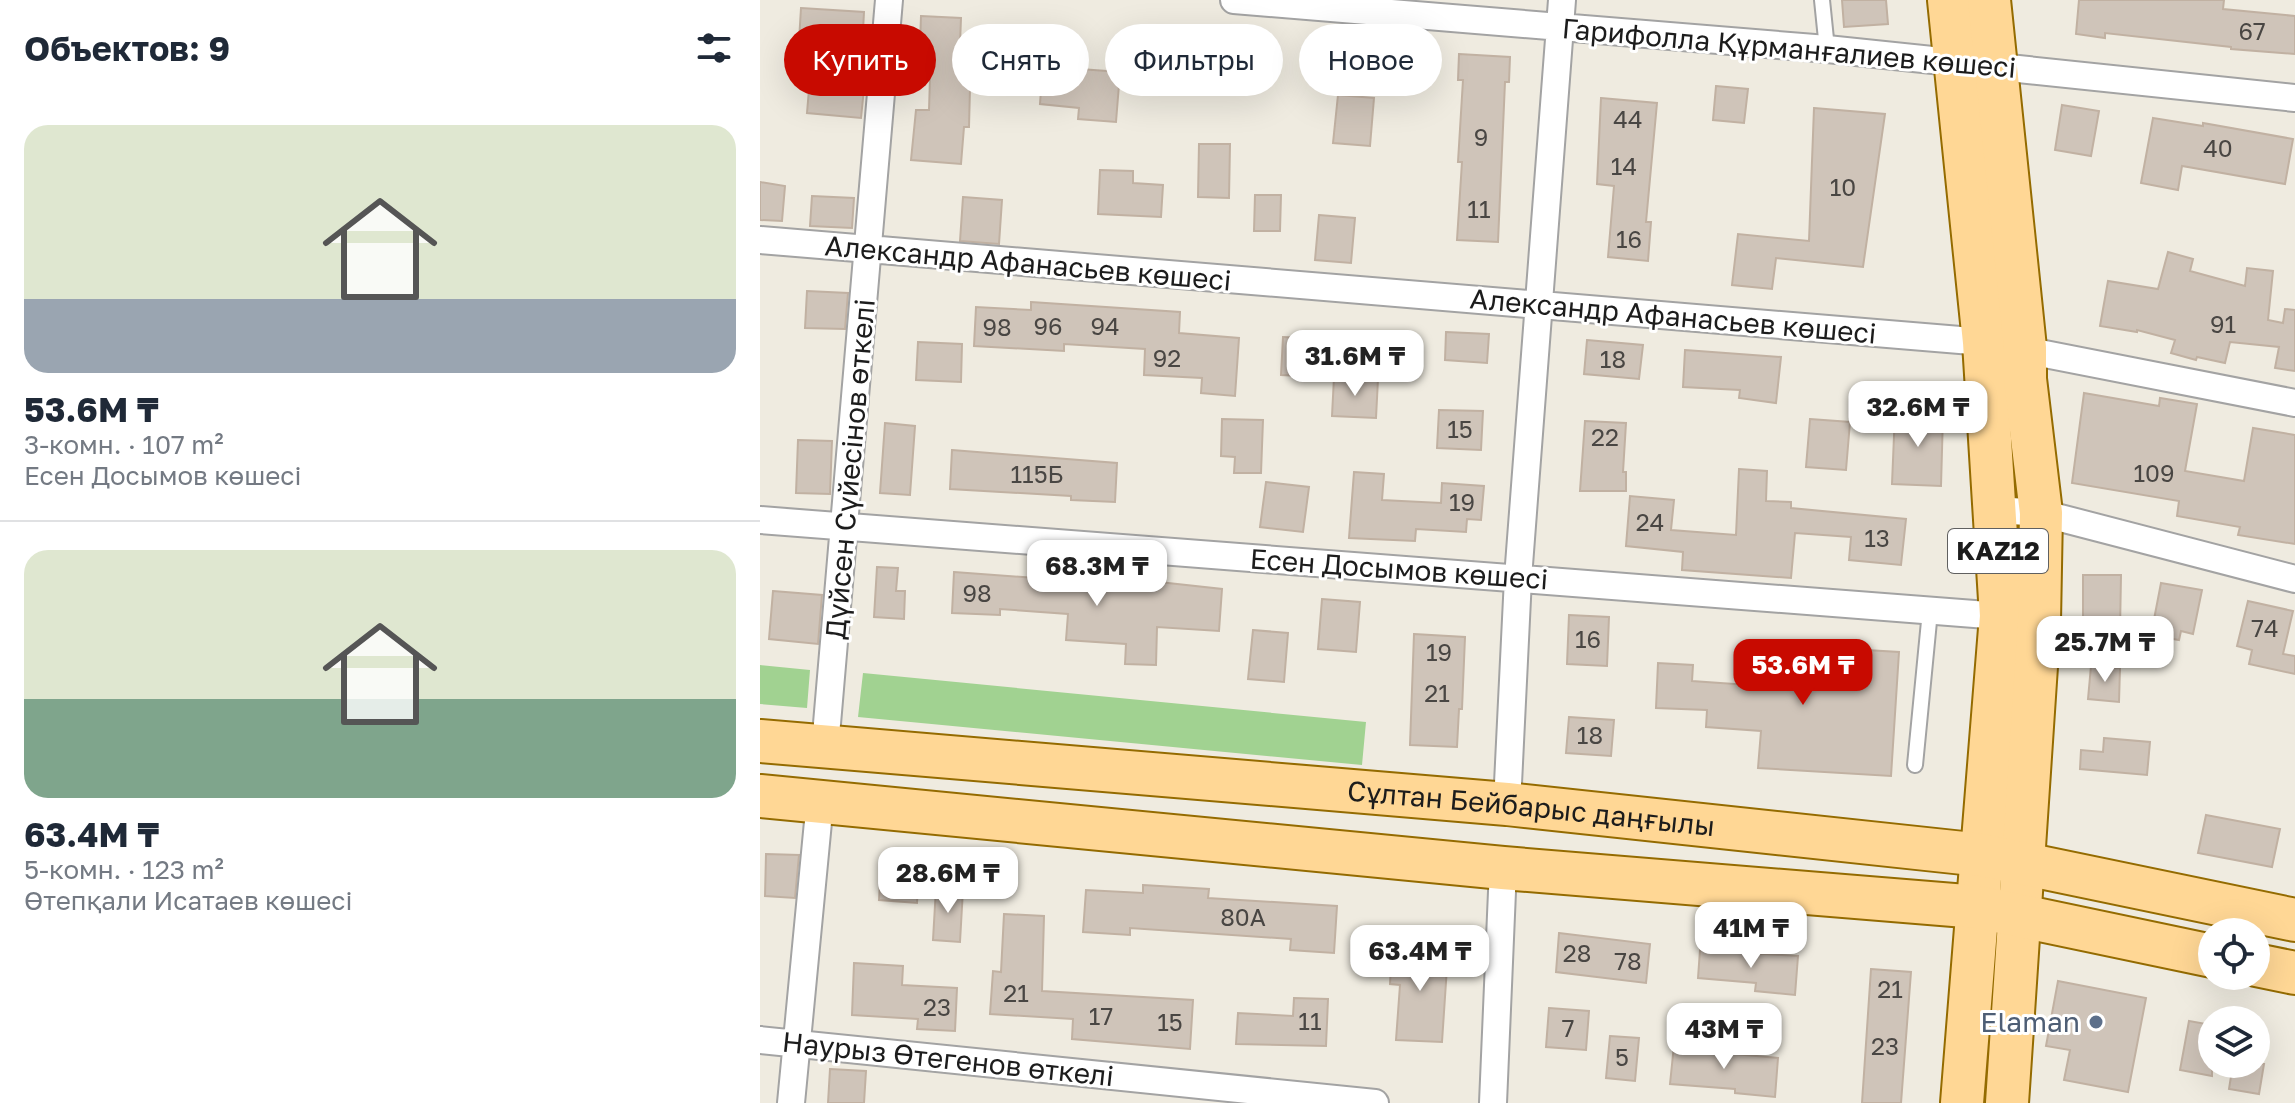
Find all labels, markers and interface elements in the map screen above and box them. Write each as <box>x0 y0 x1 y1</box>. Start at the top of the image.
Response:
street label: Гарифолла Құрманғалиев көшесі <box>1561 11 2017 85</box>
house number: 67 <box>2238 16 2266 45</box>
chip: Купить <box>784 24 936 96</box>
chip: Снять <box>952 24 1089 96</box>
chip: Фильтры <box>1105 24 1283 96</box>
chip: Новое <box>1299 24 1442 96</box>
icon: filters <box>692 26 736 70</box>
text: Объектов: 9 <box>24 28 230 68</box>
house number: 44 <box>1613 104 1643 133</box>
house number: 9 <box>1474 122 1488 151</box>
house number: 40 <box>2203 133 2233 162</box>
house number: 14 <box>1611 151 1637 180</box>
house number: 10 <box>1830 172 1856 201</box>
icon: home <box>308 177 452 321</box>
house number: 11 <box>1467 194 1491 223</box>
house number: 16 <box>1616 224 1642 253</box>
street label: Александр Афанасьев көшесі <box>823 228 1233 297</box>
street label: Александр Афанасьев көшесі <box>1468 281 1878 350</box>
street label: Дүйсен Сүйесінов өткелі <box>818 297 881 640</box>
house number: 91 <box>2210 309 2236 338</box>
house number: 96 <box>1033 311 1063 340</box>
house number: 94 <box>1090 311 1120 340</box>
house number: 98 <box>982 312 1012 341</box>
pin: 31.6M ₸ <box>1281 330 1429 398</box>
text: 31.6M ₸ <box>1305 340 1405 371</box>
house number: 92 <box>1153 343 1181 372</box>
house number: 18 <box>1600 344 1626 373</box>
pin: 32.6M ₸ <box>1844 381 1992 449</box>
text: 53.6M ₸ <box>24 389 159 429</box>
text: 32.6M ₸ <box>1866 391 1970 422</box>
house number: 15 <box>1447 414 1473 443</box>
house number: 22 <box>1591 422 1619 451</box>
text: 3-комн. · 107 m² <box>24 429 224 460</box>
house number: 109 <box>2133 458 2175 487</box>
house number: 115Б <box>1010 459 1064 488</box>
text: Есен Досымов көшесі <box>24 460 302 491</box>
house number: 19 <box>1449 487 1475 516</box>
house number: 24 <box>1636 507 1664 536</box>
house number: 13 <box>1864 523 1890 552</box>
road number: KAZ12 <box>1948 529 2048 573</box>
pin: 68.3M ₸ <box>1023 540 1171 608</box>
street label: Есен Досымов көшесі <box>1249 542 1549 595</box>
text: 68.3M ₸ <box>1045 550 1149 581</box>
house number: 98 <box>962 578 992 607</box>
icon: home <box>308 602 452 746</box>
house number: 74 <box>2251 613 2279 642</box>
pin: 25.7M ₸ <box>2031 616 2179 684</box>
house number: 16 <box>1575 624 1601 653</box>
text: 25.7M ₸ <box>2055 626 2155 657</box>
house number: 19 <box>1426 637 1452 666</box>
pin: 53.6M ₸ <box>1729 639 1877 707</box>
text: 53.6M ₸ <box>1751 649 1855 680</box>
house number: 21 <box>1424 678 1450 707</box>
house number: 18 <box>1577 720 1603 749</box>
street label: Сұлтан Бейбарыс даңғылы <box>1346 774 1717 842</box>
text: 63.4M ₸ <box>24 814 159 854</box>
pin: 28.6M ₸ <box>874 847 1022 915</box>
text: 5-комн. · 123 m² <box>24 854 224 885</box>
text: 28.6M ₸ <box>896 857 1000 888</box>
text: Өтепқали Исатаев көшесі <box>24 885 352 916</box>
house number: 80А <box>1220 902 1266 931</box>
pin: 41M ₸ <box>1695 902 1807 970</box>
text: 41M ₸ <box>1713 912 1789 943</box>
map controls <box>2198 918 2270 1078</box>
button: locate <box>2198 918 2270 990</box>
pin: 63.4M ₸ <box>1346 925 1494 993</box>
text: 63.4M ₸ <box>1368 935 1472 966</box>
house number: 28 <box>1563 938 1591 967</box>
house number: 78 <box>1614 946 1642 975</box>
house number: 21 <box>1877 974 1903 1003</box>
house number: 21 <box>1003 978 1029 1007</box>
house number: 23 <box>923 992 951 1021</box>
house number: 17 <box>1089 1001 1113 1030</box>
pin: 43M ₸ <box>1668 1003 1780 1071</box>
place label: Elaman <box>1980 1005 2080 1038</box>
house number: 11 <box>1298 1006 1322 1035</box>
button: layers <box>2198 1006 2270 1078</box>
house number: 15 <box>1157 1007 1183 1036</box>
house number: 7 <box>1562 1013 1574 1042</box>
text: 43M ₸ <box>1685 1013 1763 1044</box>
marker: Elaman <box>2087 1013 2105 1031</box>
street label: Наурыз Өтегенов өткелі <box>781 1025 1115 1092</box>
house number: 23 <box>1871 1031 1899 1060</box>
house number: 5 <box>1615 1042 1629 1071</box>

